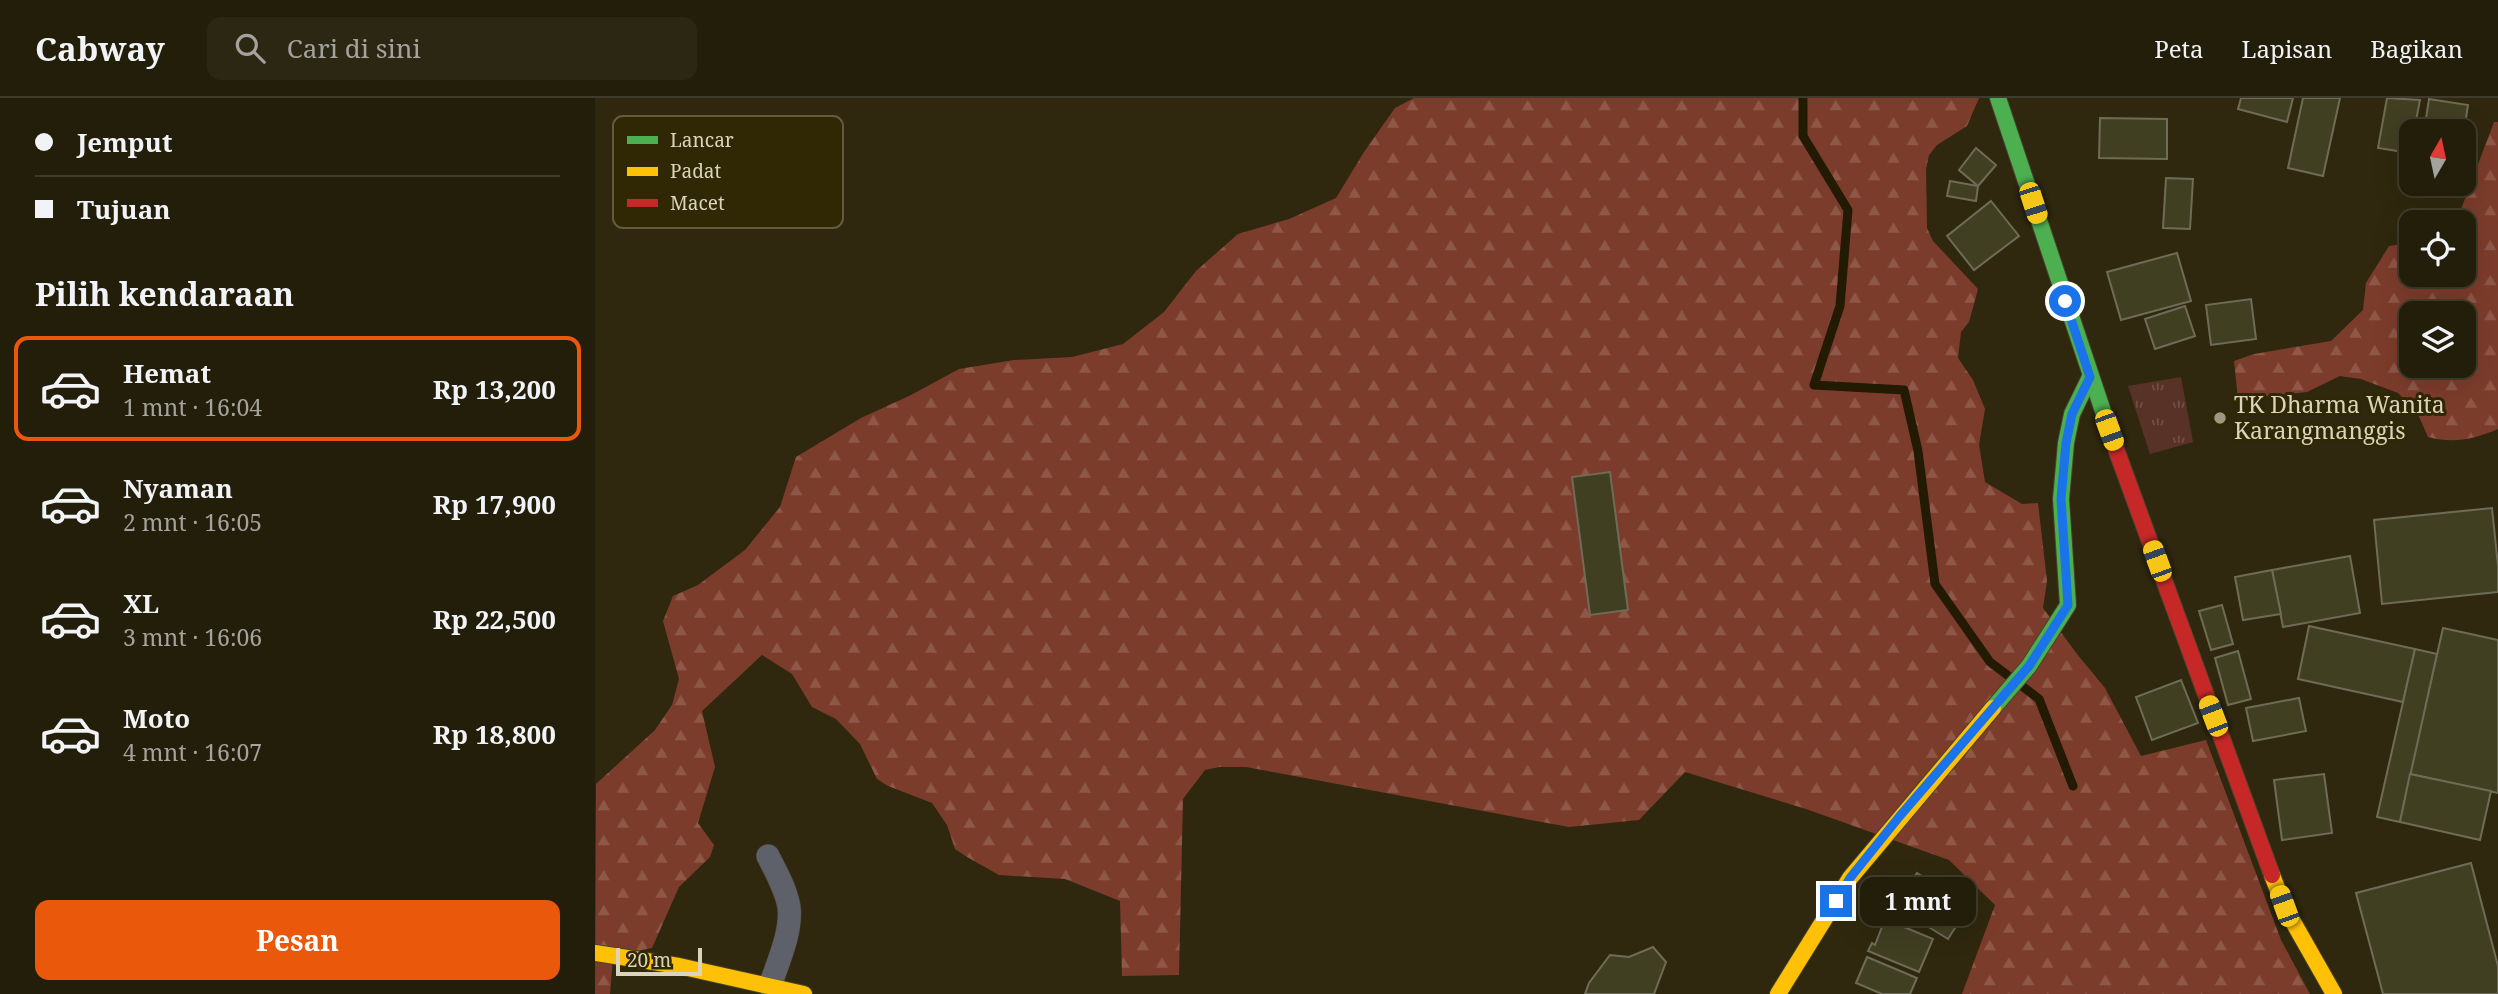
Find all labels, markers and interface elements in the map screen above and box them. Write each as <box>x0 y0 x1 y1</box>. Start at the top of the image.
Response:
search box <box>207 17 697 80</box>
text: Cabway <box>35 26 165 71</box>
icon: search <box>231 29 269 67</box>
text: Cari di sini <box>287 30 421 66</box>
text: Peta <box>2154 32 2203 65</box>
text: Lapisan <box>2241 32 2332 65</box>
text: Bagikan <box>2370 32 2463 65</box>
legend <box>613 116 843 228</box>
north arrow <box>2399 119 2476 196</box>
map controls <box>2399 119 2476 378</box>
text: Jemput <box>77 124 172 160</box>
text: Lancar <box>670 127 734 153</box>
text: Padat <box>670 158 722 184</box>
car <box>2017 180 2050 226</box>
text: Macet <box>670 190 725 216</box>
text: Tujuan <box>77 191 171 227</box>
button: locate <box>2399 210 2476 287</box>
text: Pilih kendaraan <box>35 272 294 315</box>
route start <box>2049 285 2081 317</box>
button: layers <box>2399 301 2476 378</box>
text: Hemat <box>123 355 211 391</box>
icon: car <box>39 357 102 420</box>
text: Rp 13,200 <box>433 371 556 407</box>
place label: TK Dharma Wanita Karangmanggis <box>2234 388 2445 446</box>
text: 1 mnt · 16:04 <box>123 391 262 423</box>
car <box>2092 407 2127 453</box>
marker: TK Dharma Wanita Karangmanggis <box>2212 410 2228 426</box>
text: Nyaman <box>123 470 233 506</box>
icon: car <box>39 472 102 535</box>
text: Rp 17,900 <box>433 486 556 522</box>
text: 2 mnt · 16:05 <box>123 506 262 538</box>
car <box>2140 538 2175 584</box>
text: XL <box>123 585 159 621</box>
icon: car <box>39 587 102 650</box>
text: Rp 22,500 <box>433 601 556 637</box>
text: 3 mnt · 16:06 <box>123 621 262 653</box>
car <box>2196 693 2231 739</box>
text: Moto <box>123 700 190 736</box>
icon: car <box>39 702 102 765</box>
text: Rp 18,800 <box>433 716 556 752</box>
text: 4 mnt · 16:07 <box>123 736 262 768</box>
callout: 1 mnt <box>1861 876 1976 926</box>
car <box>2267 883 2302 929</box>
route end <box>1820 885 1852 917</box>
text: 1 mnt <box>1885 885 1951 917</box>
button: Pesan <box>35 900 560 980</box>
scale bar <box>616 945 702 977</box>
text: 20 m <box>627 947 671 973</box>

